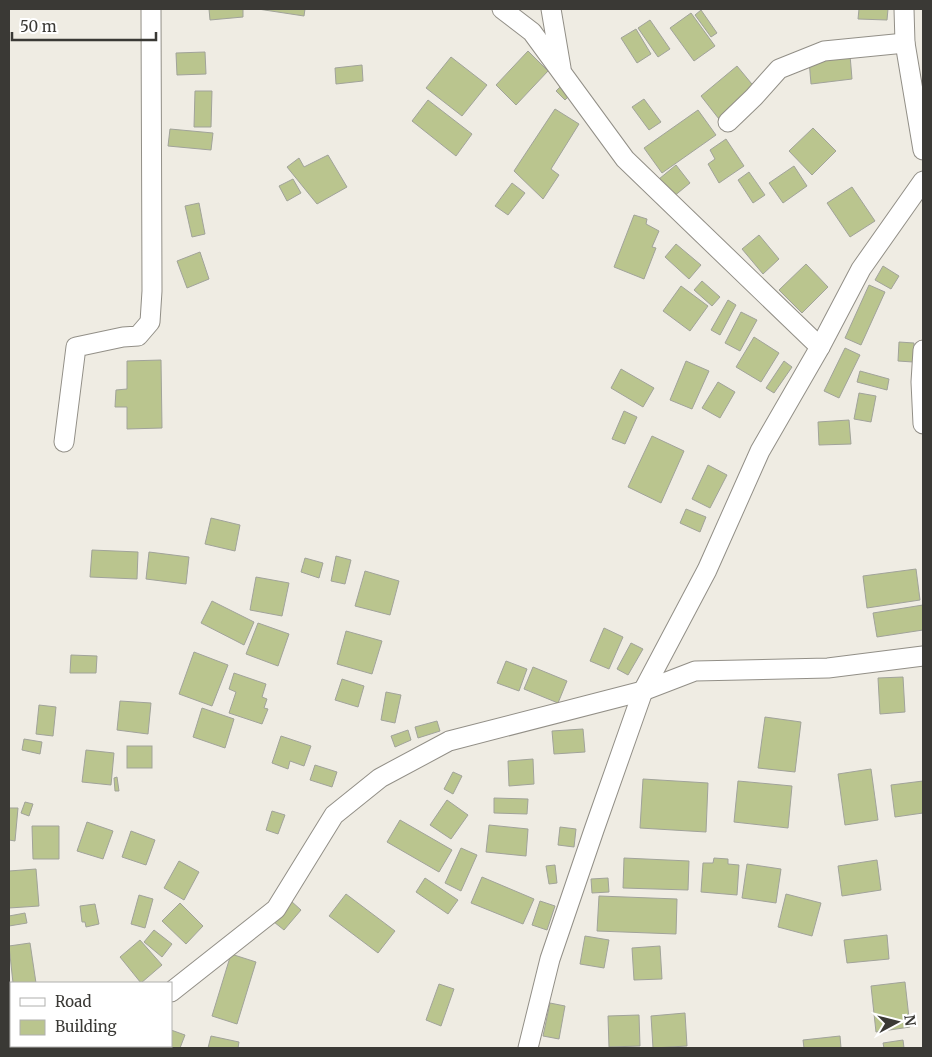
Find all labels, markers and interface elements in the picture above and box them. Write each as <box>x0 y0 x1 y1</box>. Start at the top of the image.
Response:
scale bar <box>12 10 156 42</box>
text: 50 m <box>20 17 57 36</box>
legend <box>10 982 172 1047</box>
text: Road <box>55 992 91 1011</box>
north arrow <box>872 997 922 1047</box>
text: N <box>900 1014 920 1027</box>
text: Building <box>55 1017 117 1036</box>

